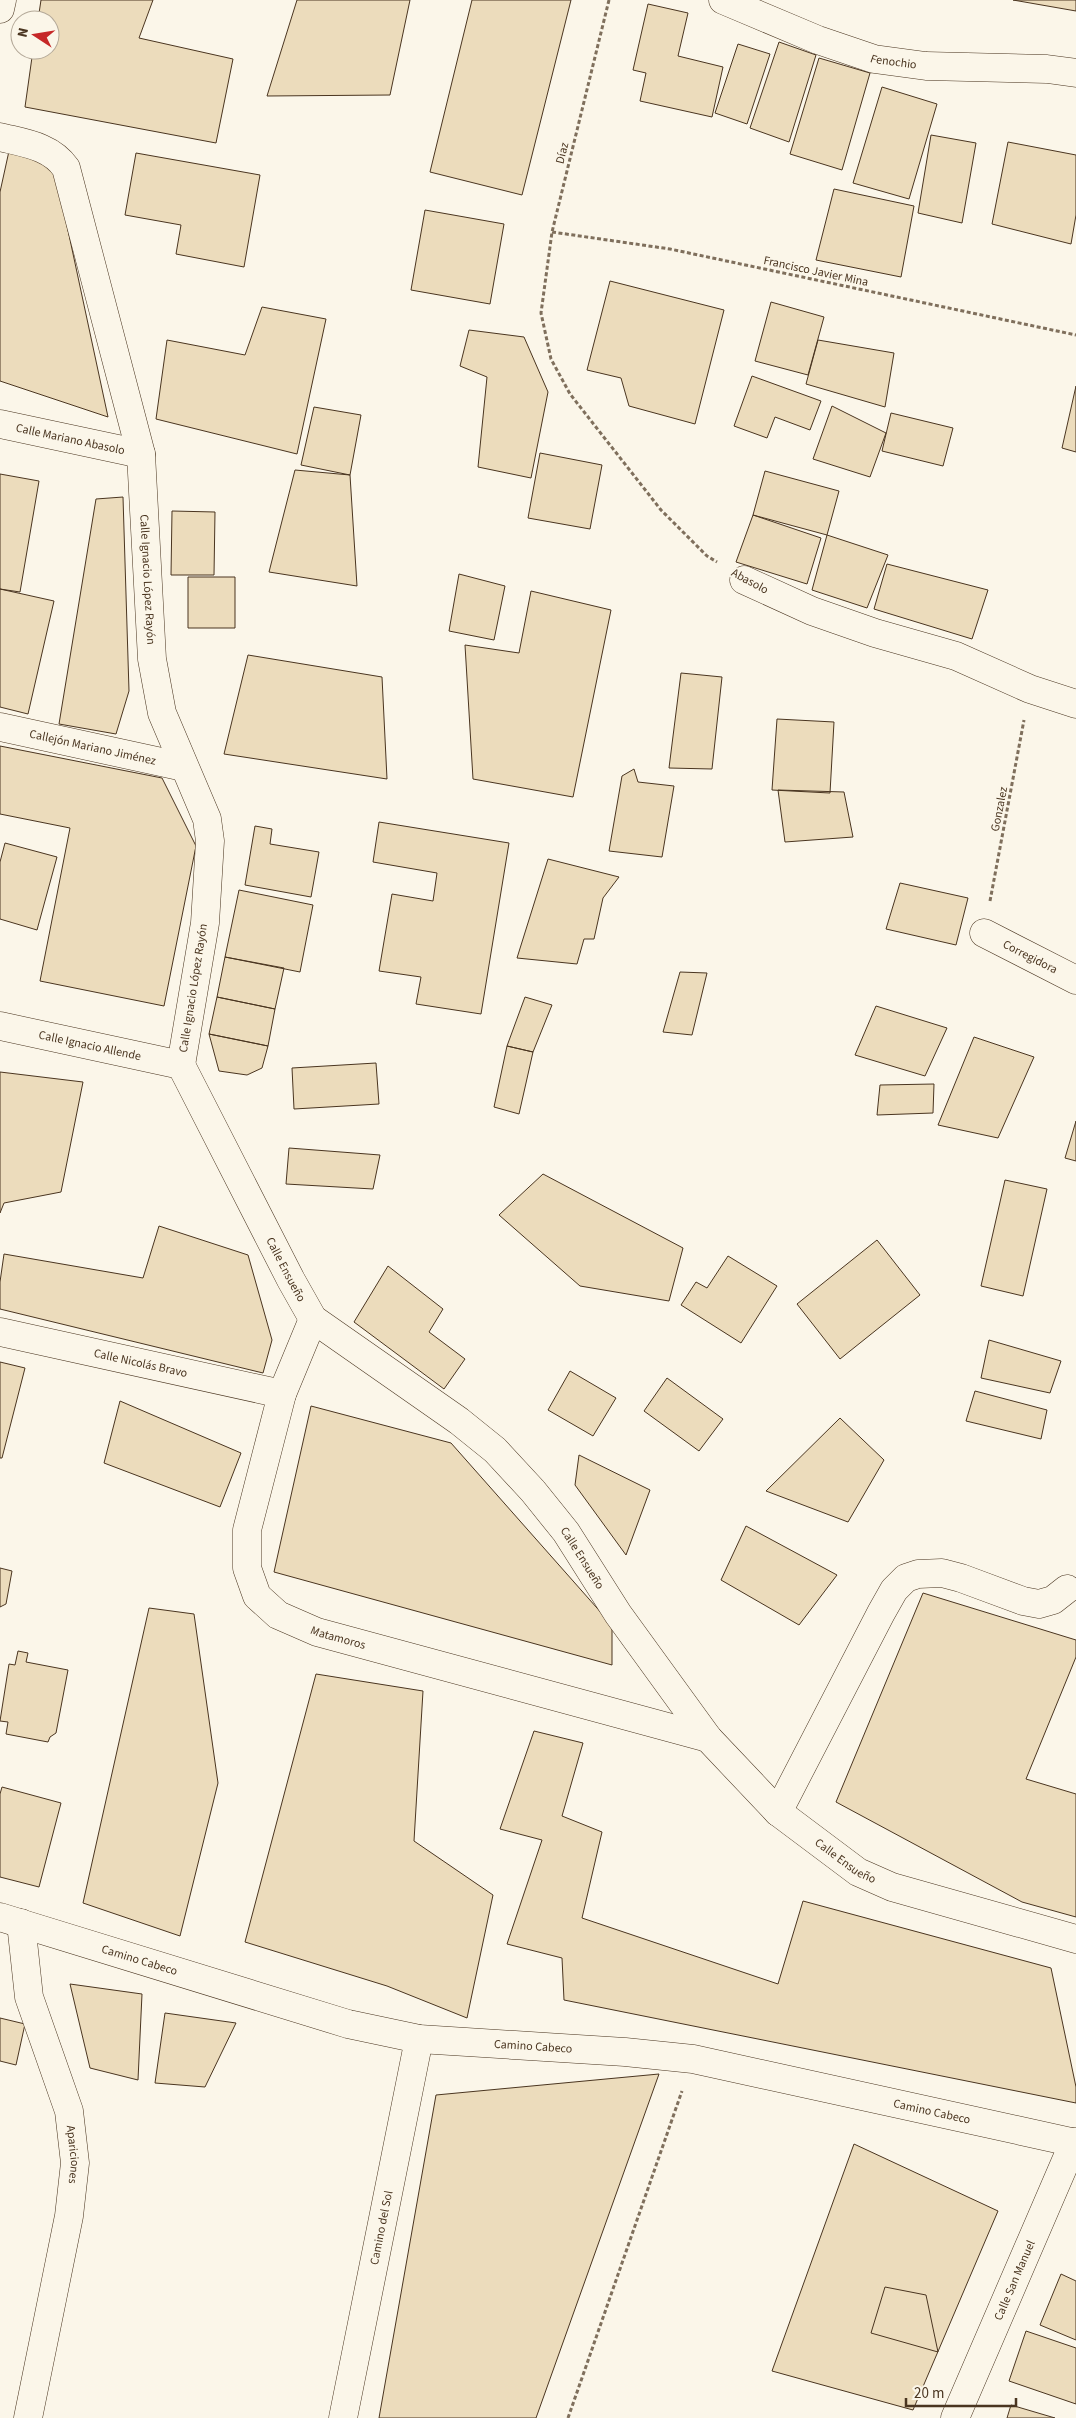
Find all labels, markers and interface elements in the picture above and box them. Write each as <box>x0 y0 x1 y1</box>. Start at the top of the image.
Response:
north arrow <box>10 10 60 60</box>
text: N <box>13 26 34 39</box>
street label: Fenochio <box>868 50 918 74</box>
street label: Díaz <box>552 141 573 166</box>
street label: Francisco Javier Mina <box>762 252 870 291</box>
street label: Calle Mariano Abasolo <box>14 420 126 459</box>
street label: Calle Ignacio López Rayón <box>135 514 159 645</box>
street label: Abasolo <box>728 565 771 598</box>
street label: Callejón Mariano Jiménez <box>28 726 158 770</box>
street label: Gonzalez <box>987 785 1012 833</box>
street label: Calle Ignacio López Rayón <box>175 922 212 1054</box>
street label: Corregidora <box>1000 936 1060 978</box>
street label: Calle Ignacio Allende <box>37 1027 143 1065</box>
street label: Calle Ensueño <box>262 1234 310 1305</box>
street label: Calle Nicolás Bravo <box>92 1345 189 1382</box>
street label: Calle Ensueño <box>556 1523 608 1593</box>
street label: Matamoros <box>307 1622 367 1654</box>
street label: Calle Ensueño <box>811 1834 879 1888</box>
street label: Camino Cabeco <box>99 1941 179 1980</box>
street label: Camino Cabeco <box>493 2036 573 2058</box>
street label: Camino Cabeco <box>892 2095 972 2129</box>
street label: Apariciones <box>62 2124 83 2185</box>
street label: Camino del Sol <box>366 2189 397 2267</box>
street label: Calle San Manuel <box>990 2238 1040 2323</box>
scale bar <box>906 2376 1016 2408</box>
text: 20 m <box>914 2383 944 2404</box>

